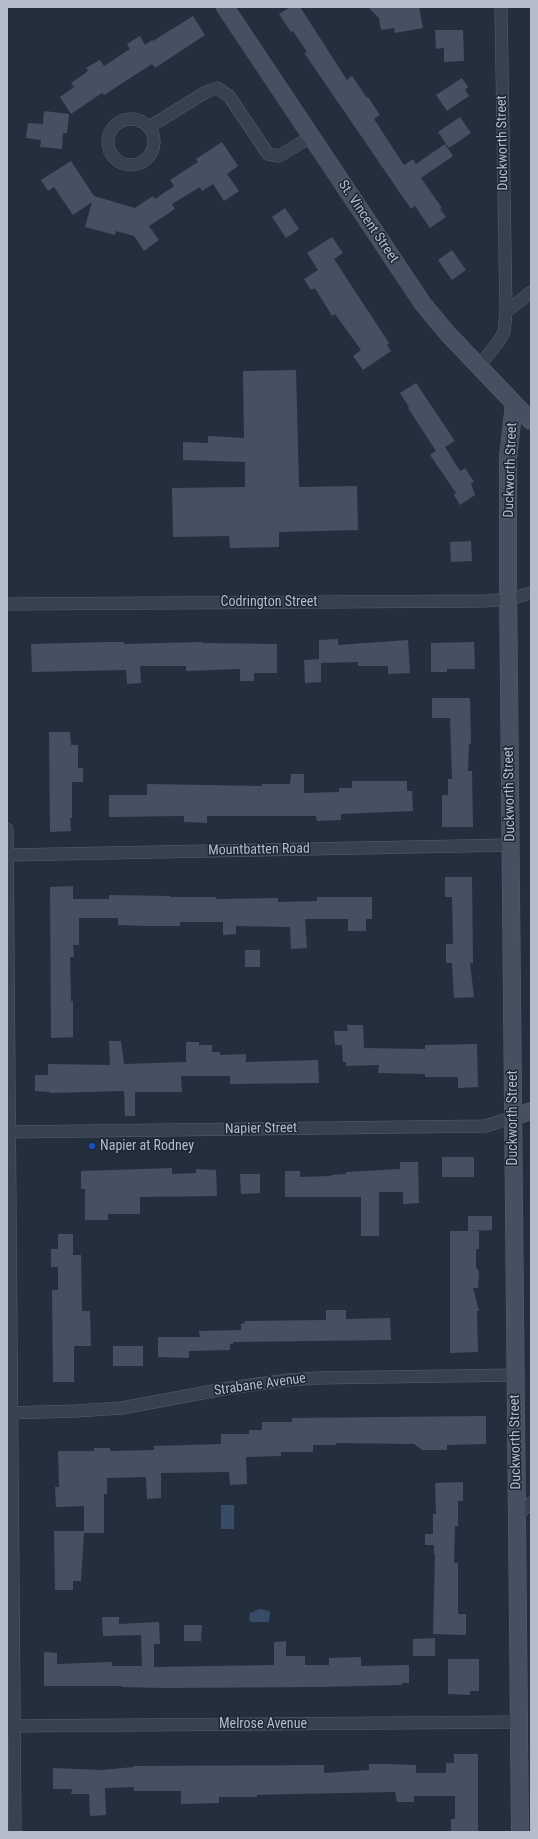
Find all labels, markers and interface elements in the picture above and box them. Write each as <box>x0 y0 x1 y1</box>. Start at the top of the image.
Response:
street label: Duckworth Street <box>494 95 512 191</box>
street label: St. Vincent Street <box>334 177 402 267</box>
street label: Duckworth Street <box>501 422 521 518</box>
street label: Codrington Street <box>221 594 317 610</box>
street label: Duckworth Street <box>501 746 519 842</box>
street label: Mountbatten Road <box>208 841 310 859</box>
street label: Duckworth Street <box>505 1070 521 1166</box>
street label: Napier Street <box>225 1120 297 1138</box>
place label: Napier at Rodney <box>100 1138 194 1154</box>
marker: Napier at Rodney <box>87 1141 97 1151</box>
street label: Strabane Avenue <box>213 1370 307 1400</box>
street label: Duckworth Street <box>507 1394 525 1490</box>
street label: Melrose Avenue <box>219 1716 307 1732</box>

